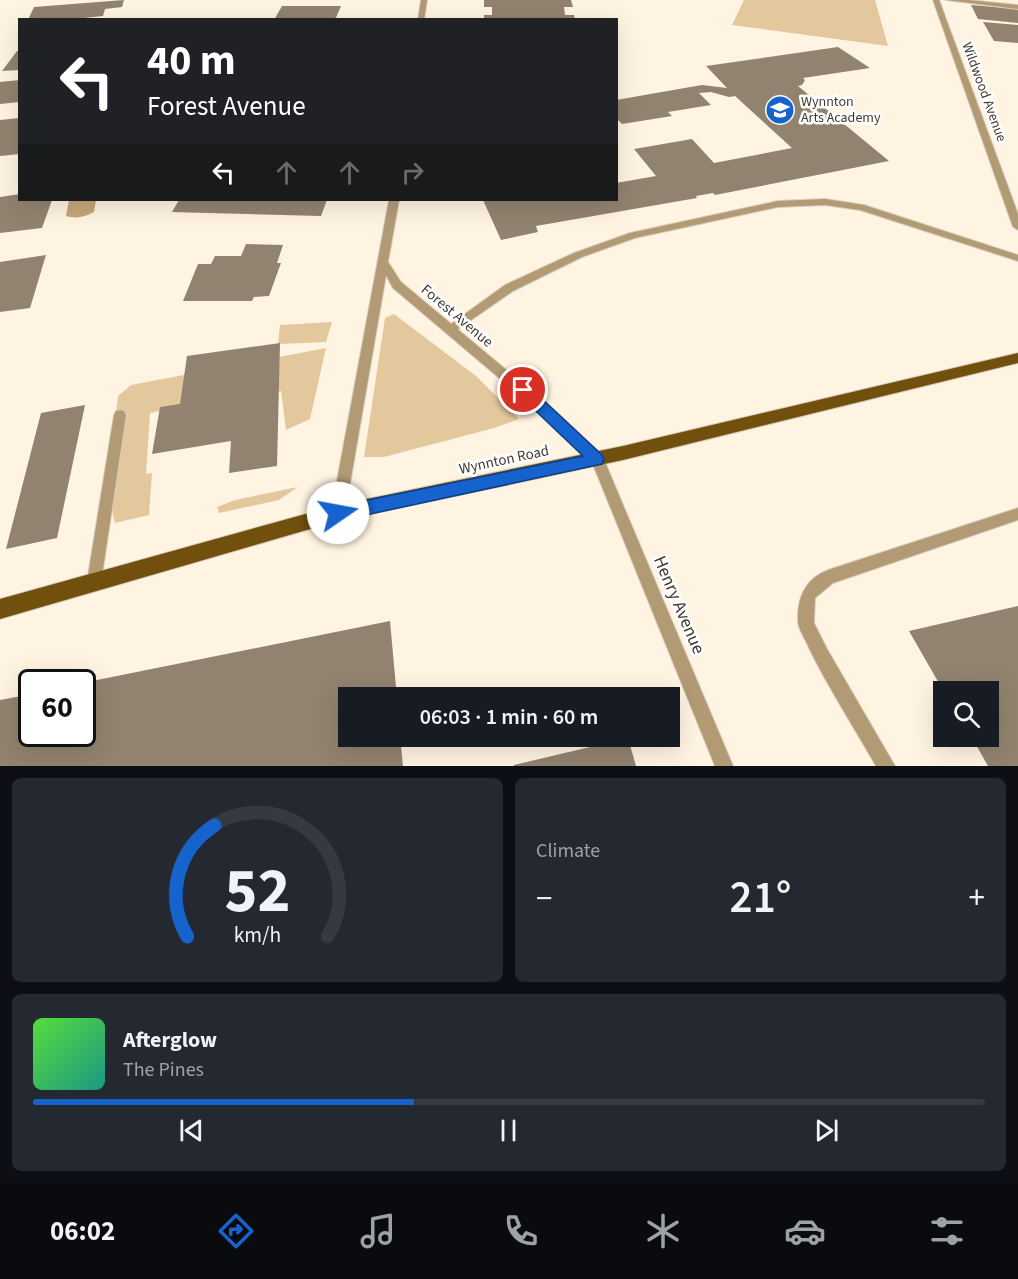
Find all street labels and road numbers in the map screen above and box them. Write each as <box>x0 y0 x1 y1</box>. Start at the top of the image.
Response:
street label: Wildwood Avenue <box>957 39 1011 145</box>
street label: Forest Avenue <box>416 280 498 352</box>
street label: Wynnton Road <box>457 440 551 480</box>
street label: Henry Avenue <box>647 552 711 658</box>

